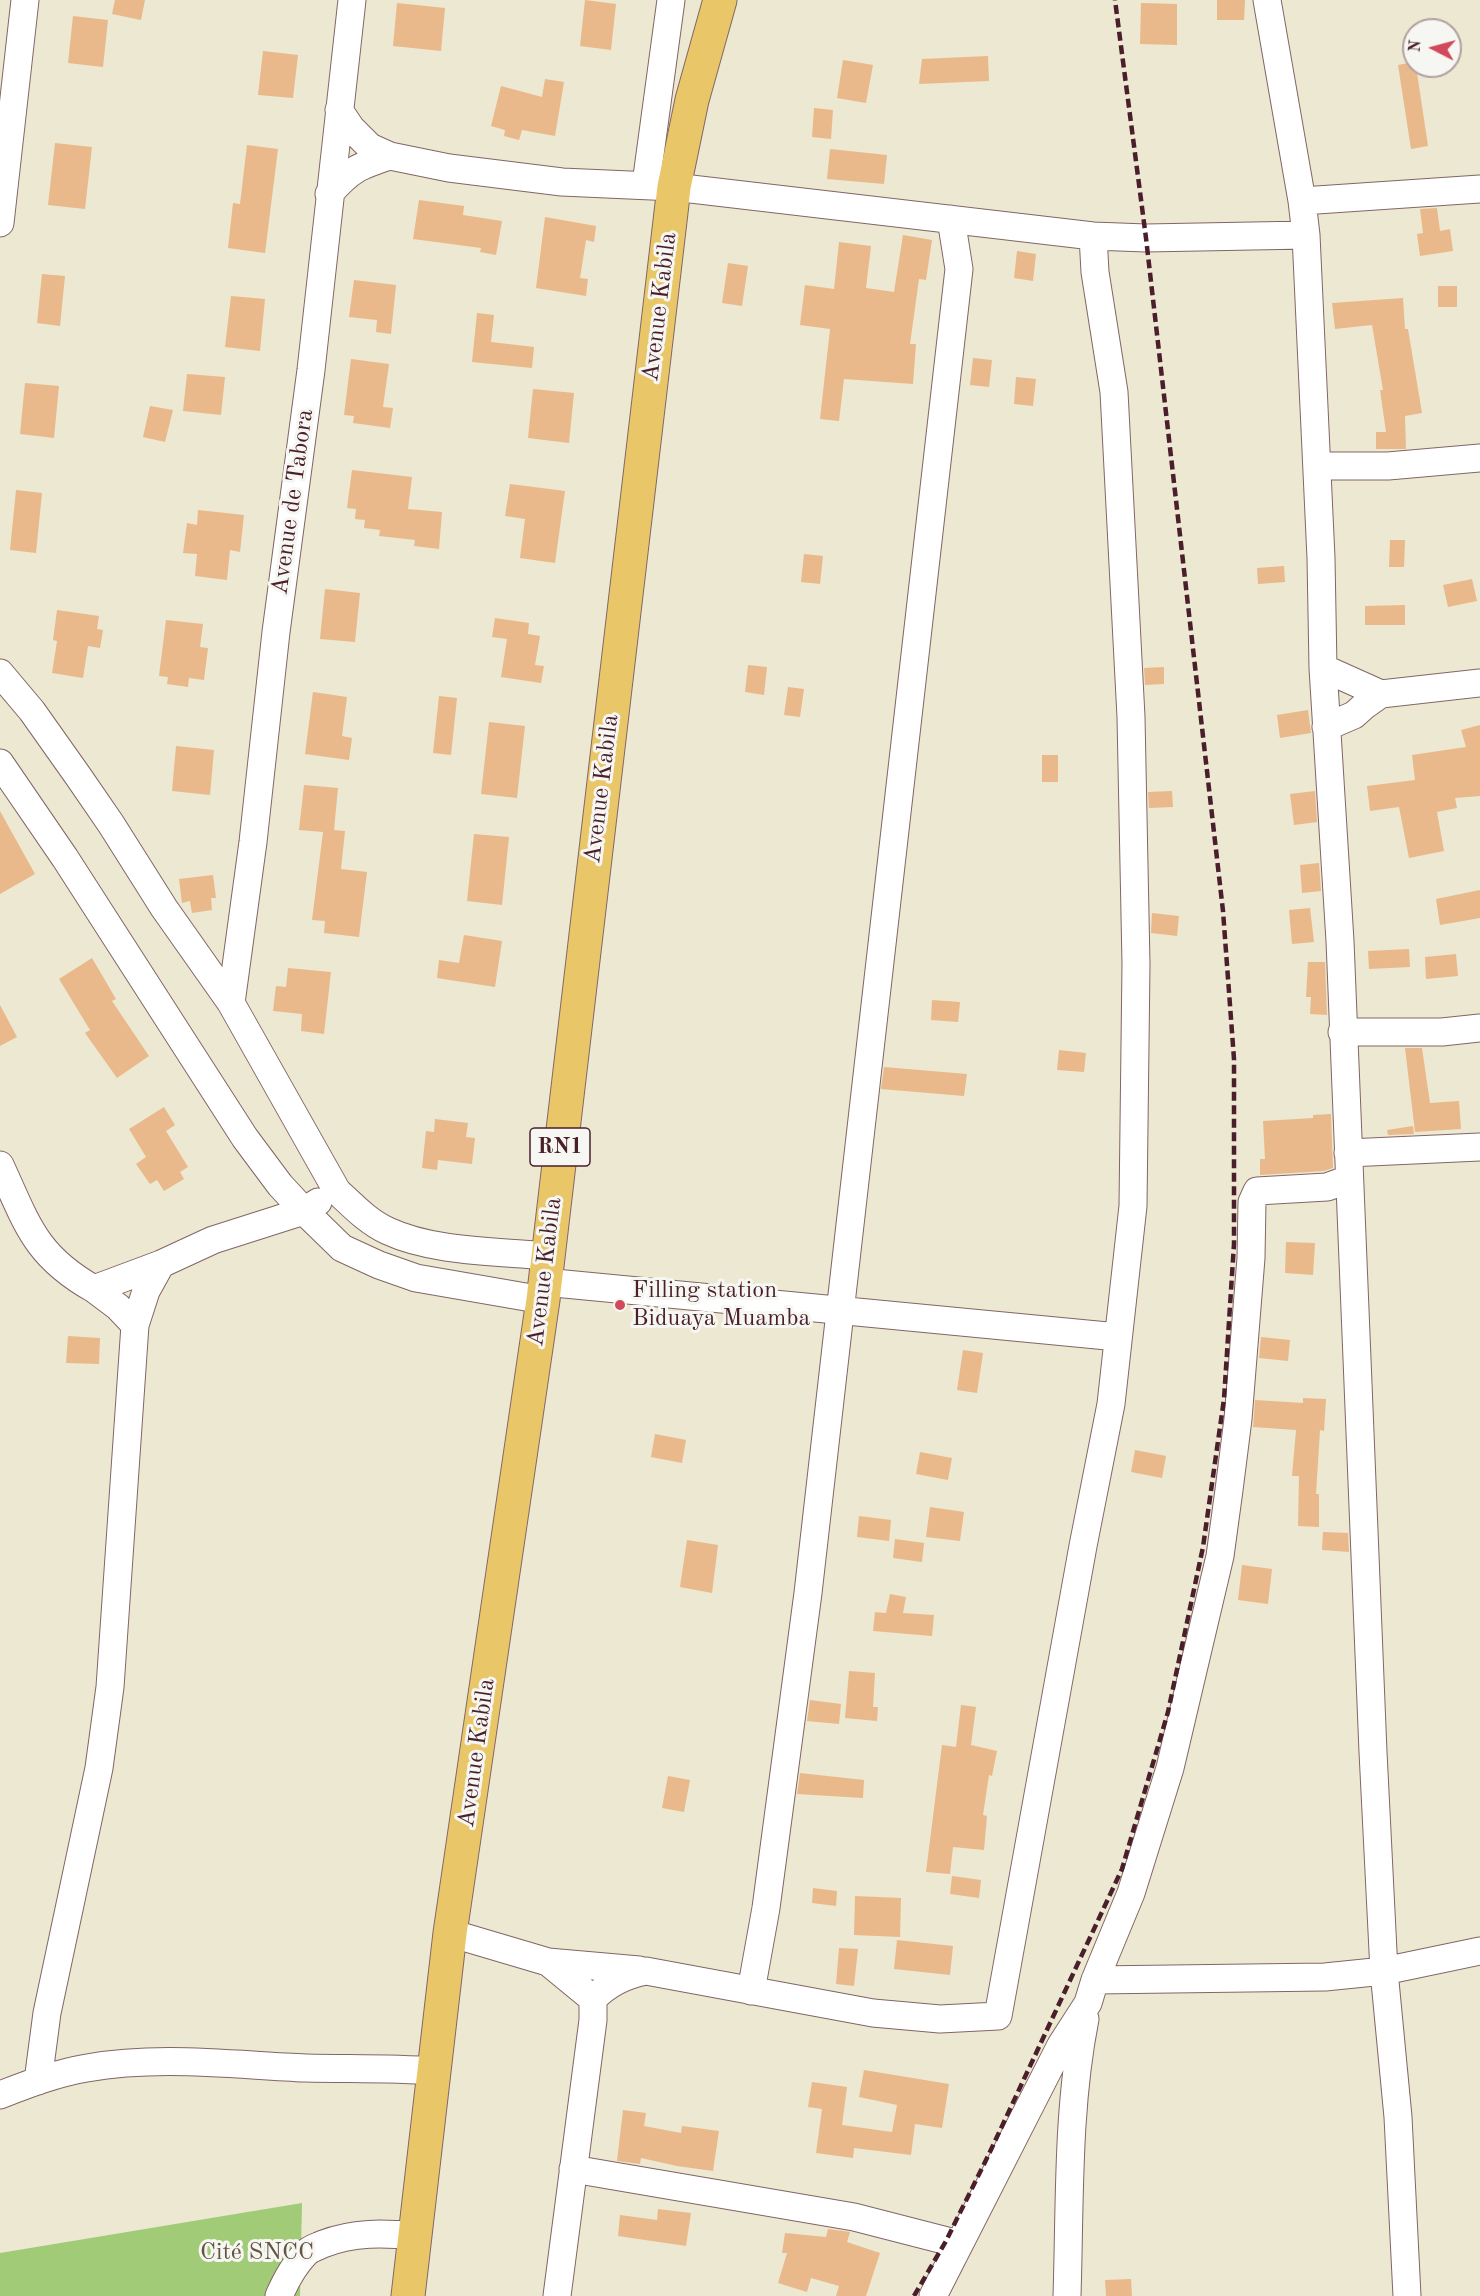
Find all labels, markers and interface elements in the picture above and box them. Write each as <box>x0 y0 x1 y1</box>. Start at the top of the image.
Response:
north arrow <box>1402 18 1462 78</box>
text: N <box>1407 39 1425 53</box>
street label: Avenue Kabila <box>637 231 683 383</box>
street label: Avenue de Tabora <box>266 407 320 597</box>
street label: Avenue Kabila <box>579 713 625 865</box>
road number: RN1 <box>530 1128 590 1166</box>
street label: Avenue Kabila <box>522 1196 568 1348</box>
place label: Filling station Biduaya Muamba <box>632 1277 810 1333</box>
marker: Filling station Biduaya Muamba <box>613 1298 627 1312</box>
street label: Avenue Kabila <box>452 1677 502 1829</box>
park label: Cité SNCC <box>200 2239 314 2267</box>

